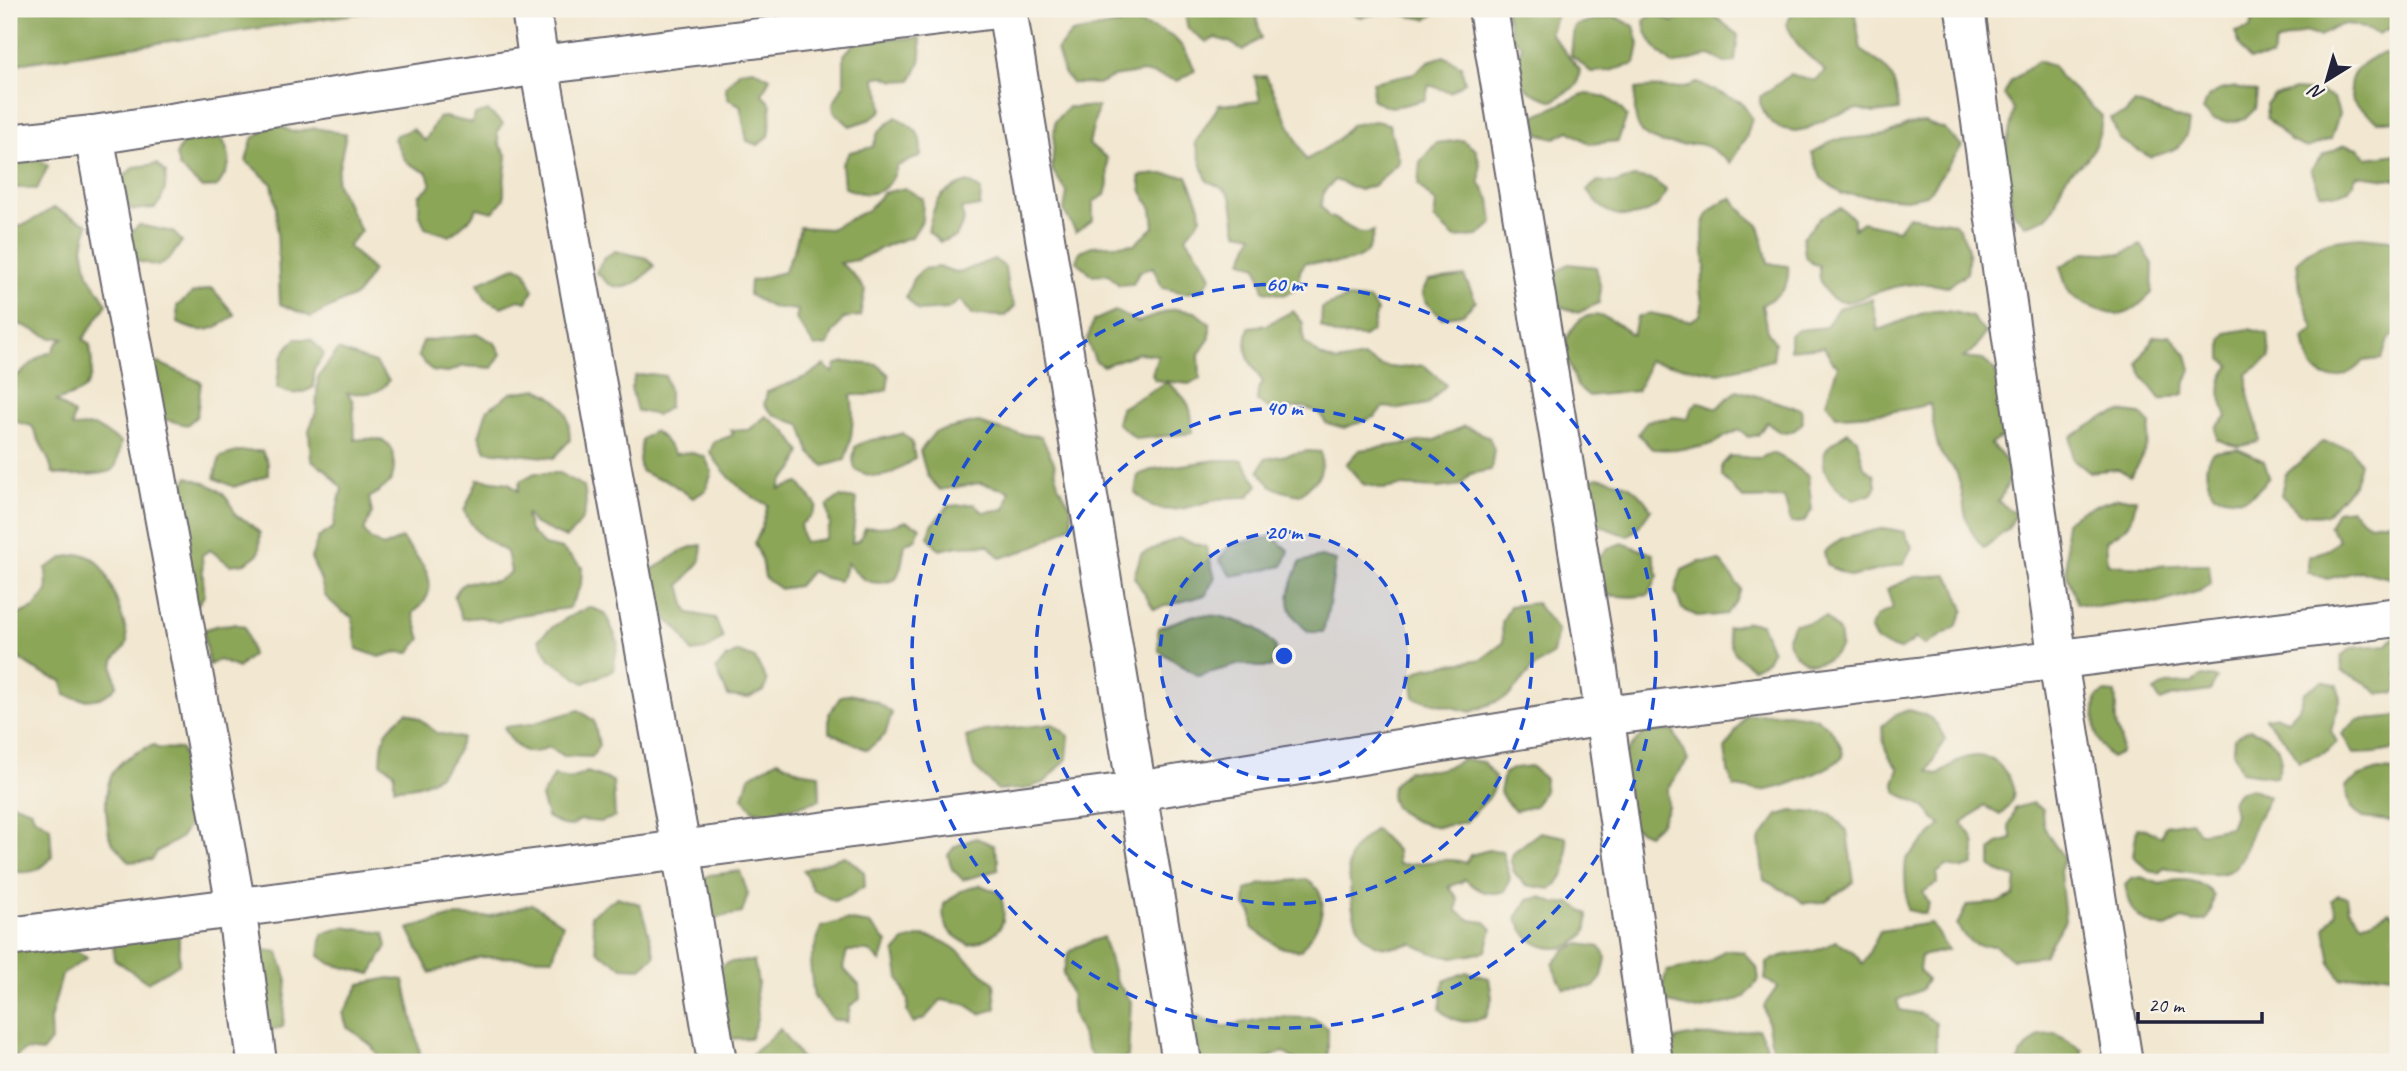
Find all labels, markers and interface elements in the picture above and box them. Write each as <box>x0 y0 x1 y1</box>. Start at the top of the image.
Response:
north arrow <box>2292 46 2362 116</box>
text: N <box>2303 78 2329 106</box>
text: 60 m <box>1266 271 1304 297</box>
text: 40 m <box>1266 395 1304 421</box>
text: 20 m <box>1266 519 1304 545</box>
centre of rings <box>1272 644 1296 668</box>
scale bar <box>2138 980 2262 1024</box>
text: 20 m <box>2148 992 2186 1018</box>

